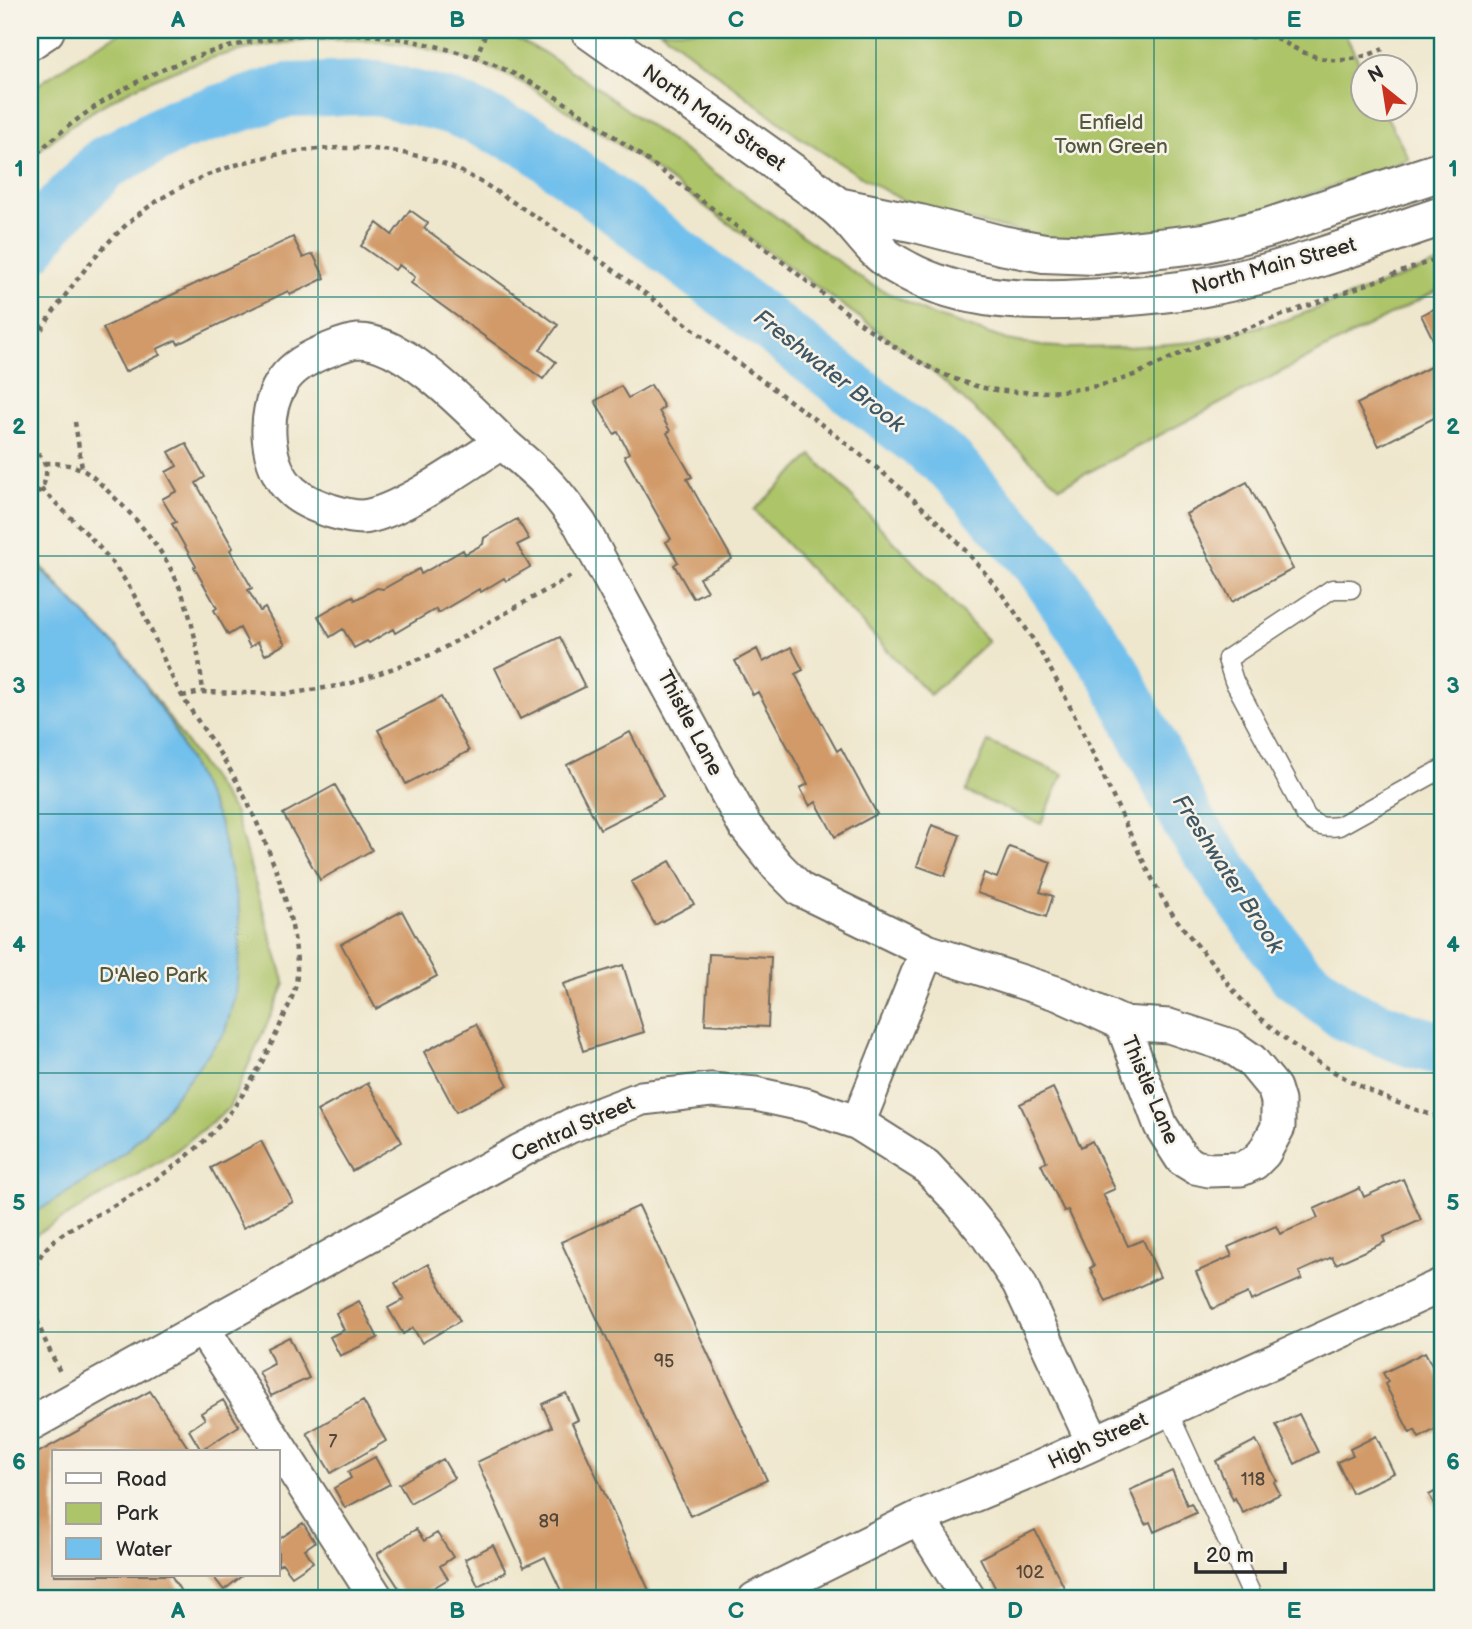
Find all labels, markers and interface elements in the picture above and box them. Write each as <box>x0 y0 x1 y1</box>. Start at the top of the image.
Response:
text: A <box>170 6 186 34</box>
text: B <box>449 6 465 34</box>
text: C <box>728 6 744 34</box>
text: D <box>1007 6 1023 34</box>
text: E <box>1287 6 1302 34</box>
north arrow <box>1350 52 1420 122</box>
street label: North Main Street <box>638 59 791 177</box>
text: N <box>1364 61 1388 88</box>
park label: Enfield Town Green <box>1054 110 1168 159</box>
text: 1 <box>14 155 24 183</box>
text: 1 <box>1448 155 1458 183</box>
street label: North Main Street <box>1189 232 1359 300</box>
water label: Freshwater Brook <box>748 303 911 439</box>
text: 2 <box>12 413 26 441</box>
text: 2 <box>1446 413 1460 441</box>
street label: Thistle Lane <box>652 666 728 780</box>
text: 3 <box>12 672 26 700</box>
text: 3 <box>1446 672 1460 700</box>
water label: Freshwater Brook <box>1166 789 1290 959</box>
text: 4 <box>12 931 26 959</box>
text: 4 <box>1446 931 1460 959</box>
park label: D'Aleo Park <box>99 963 208 988</box>
street label: Thistle Lane <box>1116 1032 1184 1148</box>
street label: Central Street <box>507 1090 639 1167</box>
text: 5 <box>12 1189 26 1217</box>
text: 5 <box>1446 1189 1460 1217</box>
house number: 95 <box>654 1351 674 1372</box>
street label: High Street <box>1044 1407 1152 1475</box>
house number: 7 <box>329 1431 338 1452</box>
text: 6 <box>12 1448 26 1476</box>
text: 6 <box>1446 1448 1460 1476</box>
legend <box>52 1450 280 1576</box>
text: Road <box>116 1467 167 1492</box>
house number: 118 <box>1241 1469 1265 1490</box>
text: Park <box>116 1501 159 1526</box>
house number: 89 <box>539 1511 559 1532</box>
scale bar <box>1196 1531 1285 1575</box>
text: Water <box>116 1537 172 1562</box>
text: 20 m <box>1206 1543 1254 1568</box>
house number: 102 <box>1016 1562 1044 1583</box>
text: A <box>170 1597 186 1625</box>
text: B <box>449 1597 465 1625</box>
text: C <box>728 1597 744 1625</box>
text: D <box>1007 1597 1023 1625</box>
text: E <box>1287 1597 1302 1625</box>

